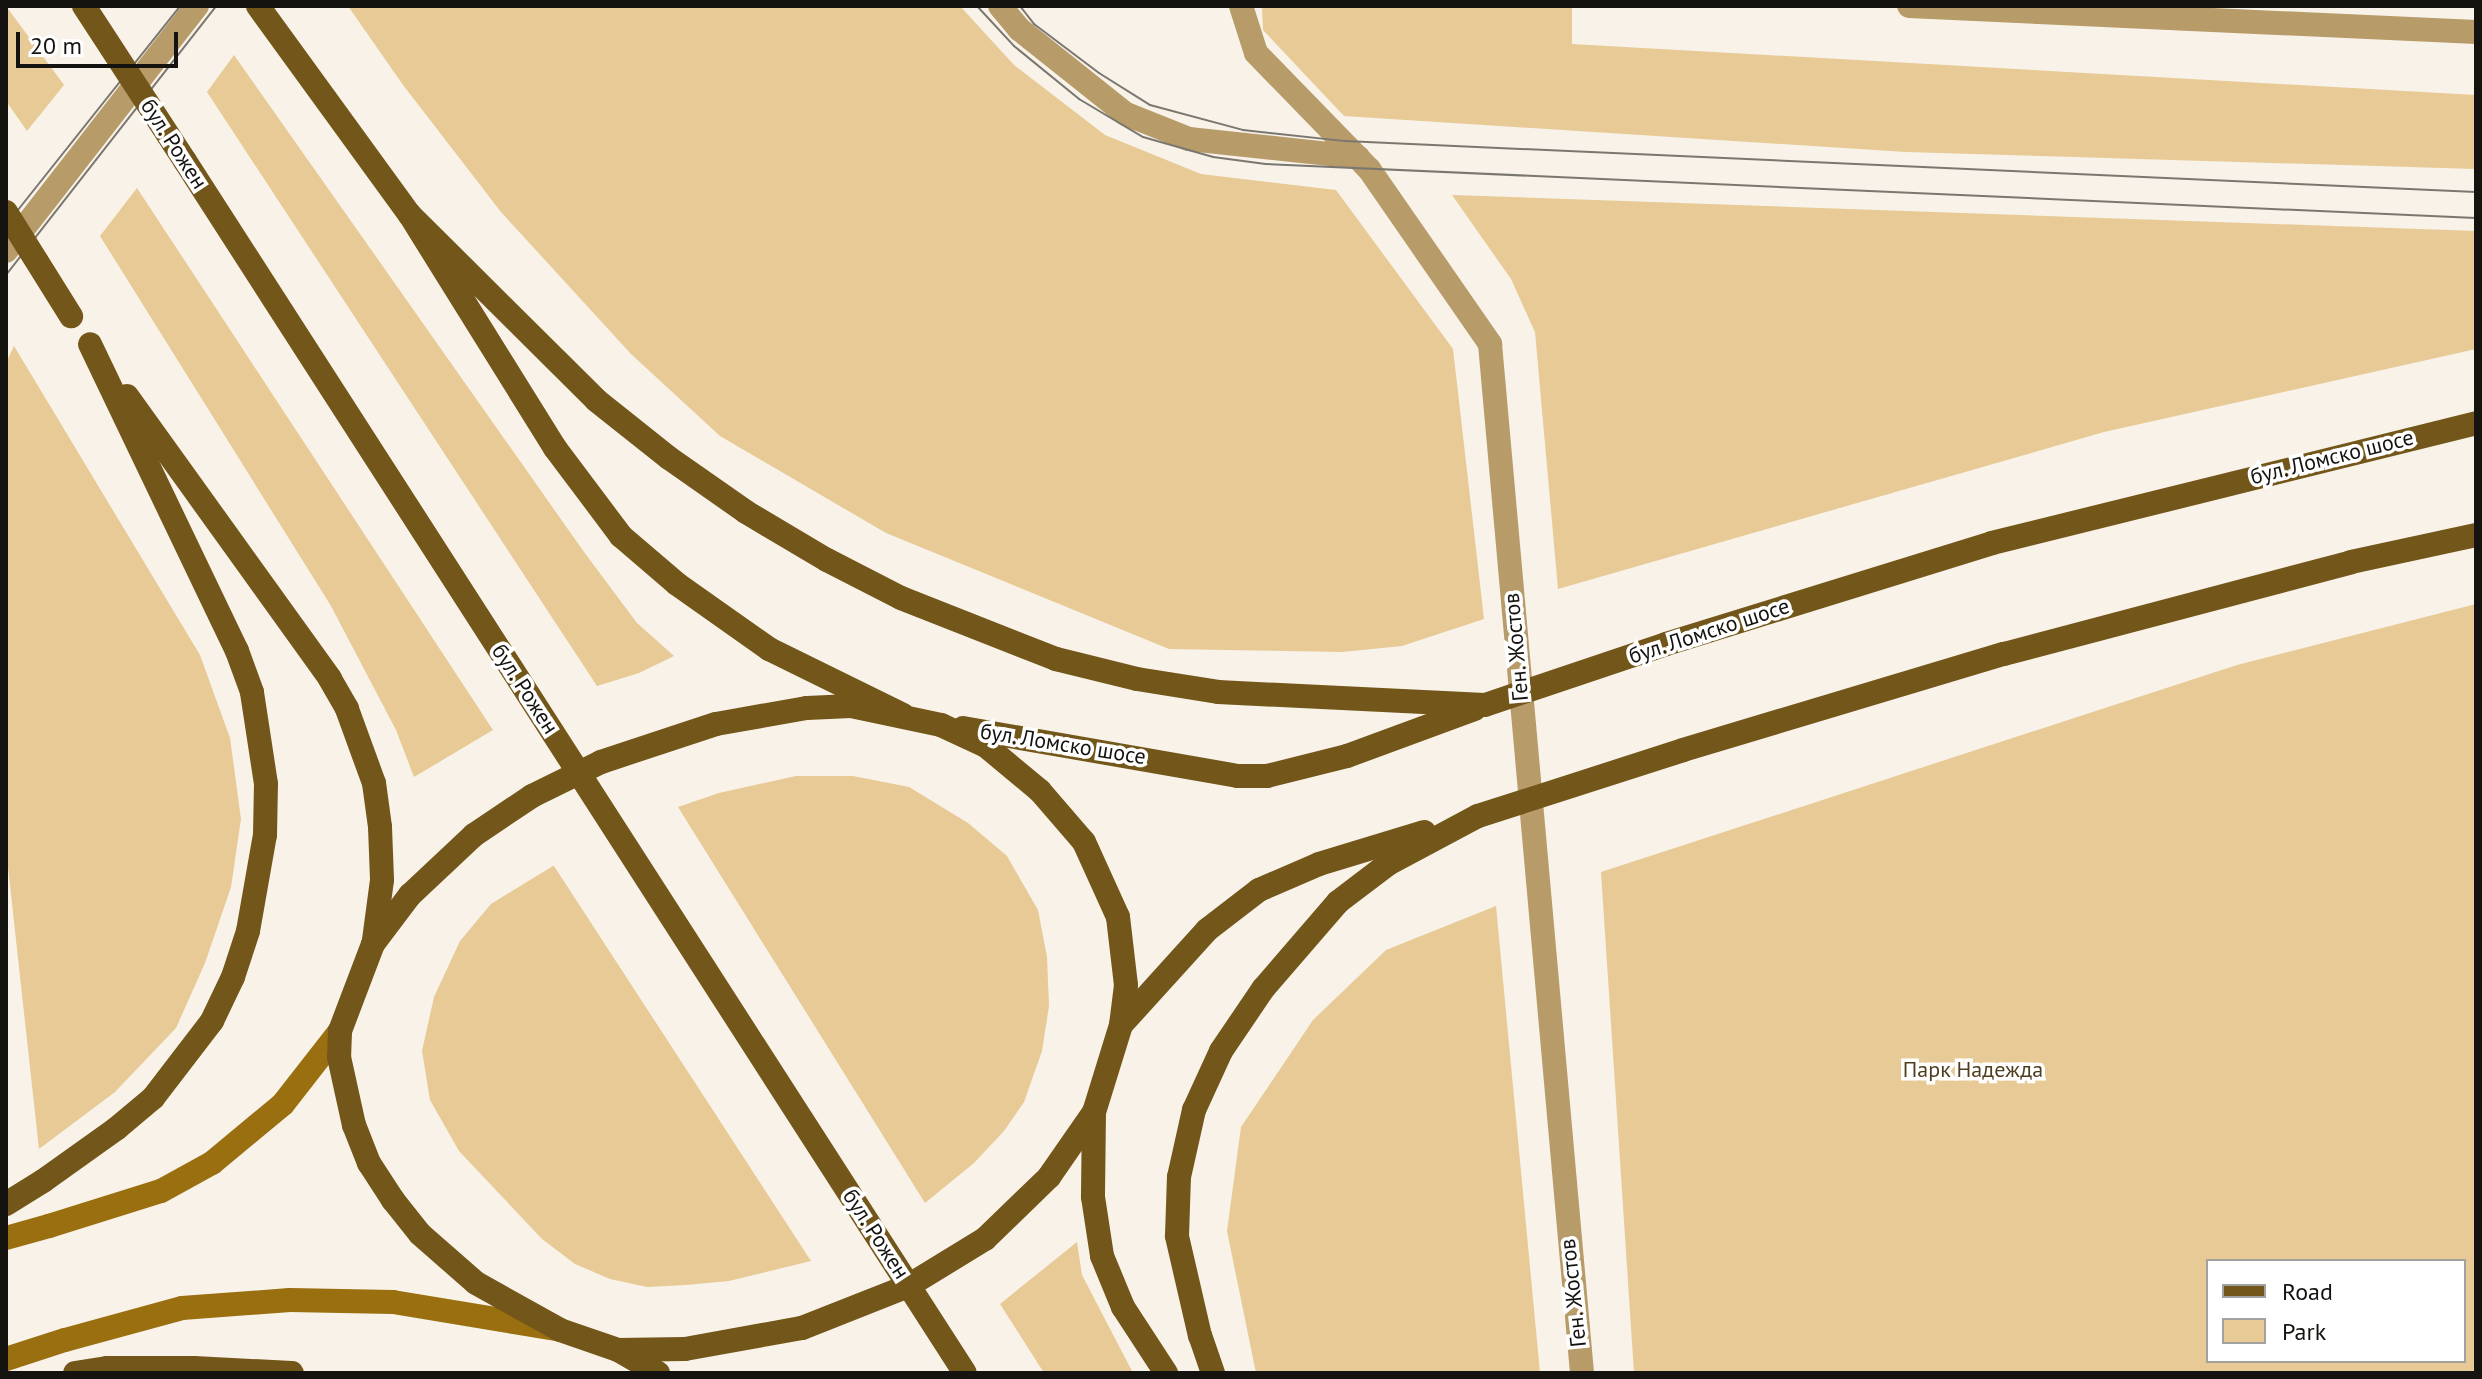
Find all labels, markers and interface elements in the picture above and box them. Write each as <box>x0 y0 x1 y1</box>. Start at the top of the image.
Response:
scale bar <box>20 16 182 66</box>
text: 20 m <box>30 30 82 61</box>
street label: бул. Рожен <box>135 93 213 195</box>
street label: бул. Ломско шосе <box>2247 424 2417 490</box>
street label: Ген. Жостов <box>1498 591 1534 703</box>
street label: бул. Ломско шосе <box>1624 592 1794 670</box>
street label: бул. Рожен <box>486 638 564 740</box>
street label: бул. Ломско шосе <box>977 718 1149 770</box>
park label: Парк Надежда <box>1903 1057 2043 1083</box>
street label: бул. Рожен <box>837 1183 915 1285</box>
street label: Ген. Жостов <box>1554 1237 1592 1349</box>
legend <box>2206 1259 2466 1363</box>
text: Road <box>2282 1276 2333 1307</box>
text: Park <box>2282 1316 2326 1347</box>

